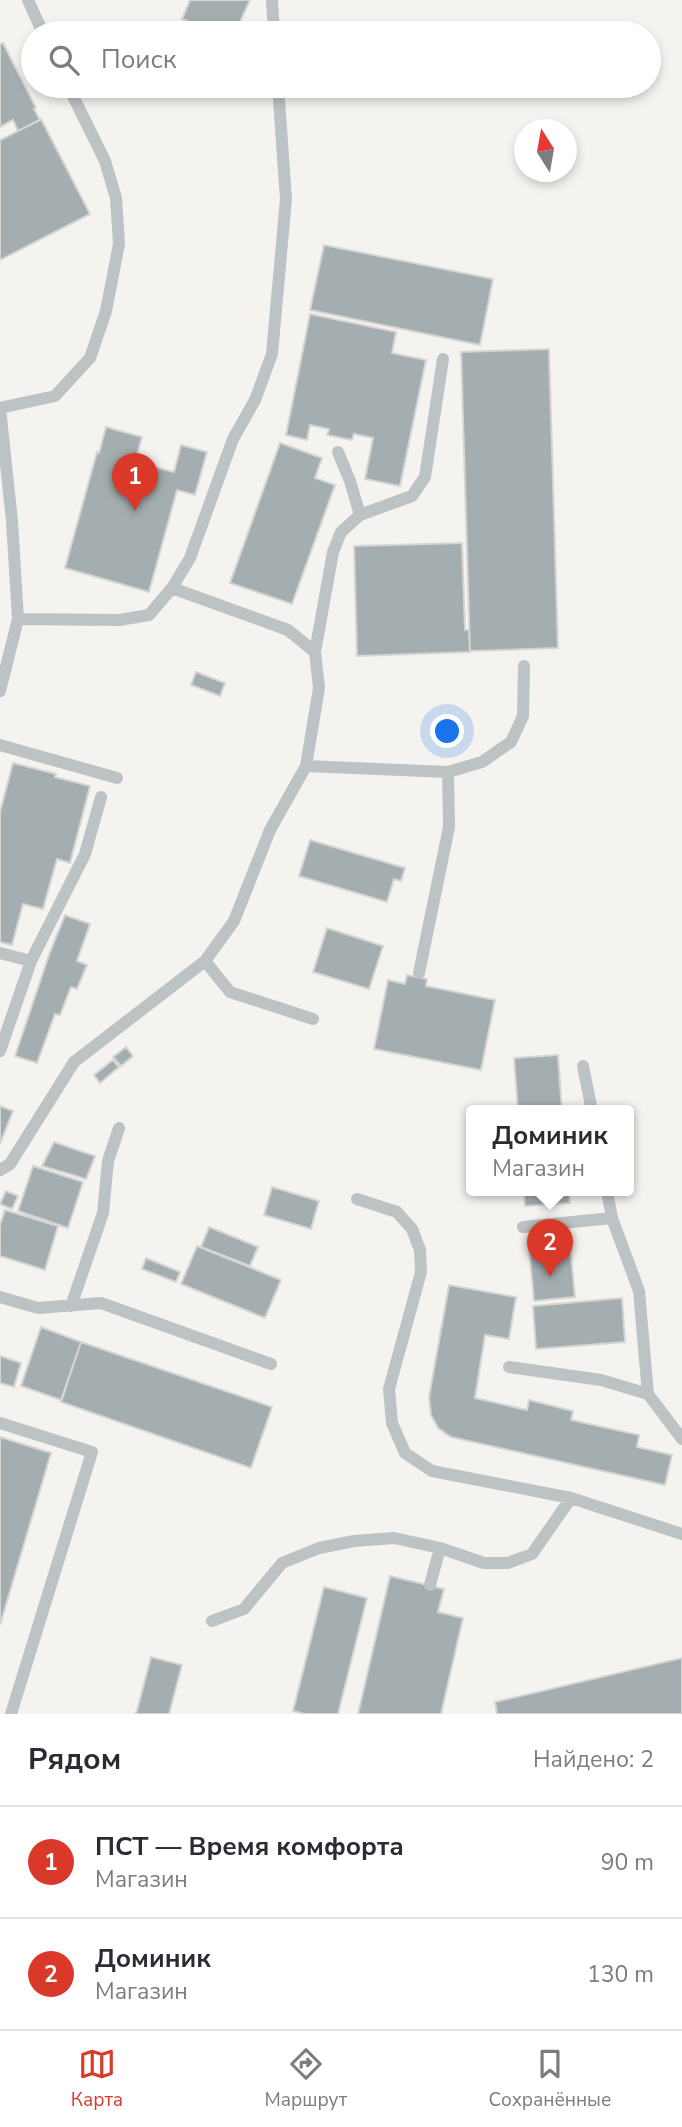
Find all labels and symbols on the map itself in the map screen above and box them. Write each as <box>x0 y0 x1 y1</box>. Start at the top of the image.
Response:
north arrow <box>514 119 577 182</box>
pin: 1 <box>112 453 158 511</box>
your location <box>430 714 464 748</box>
pin: 2 <box>527 1219 573 1277</box>

